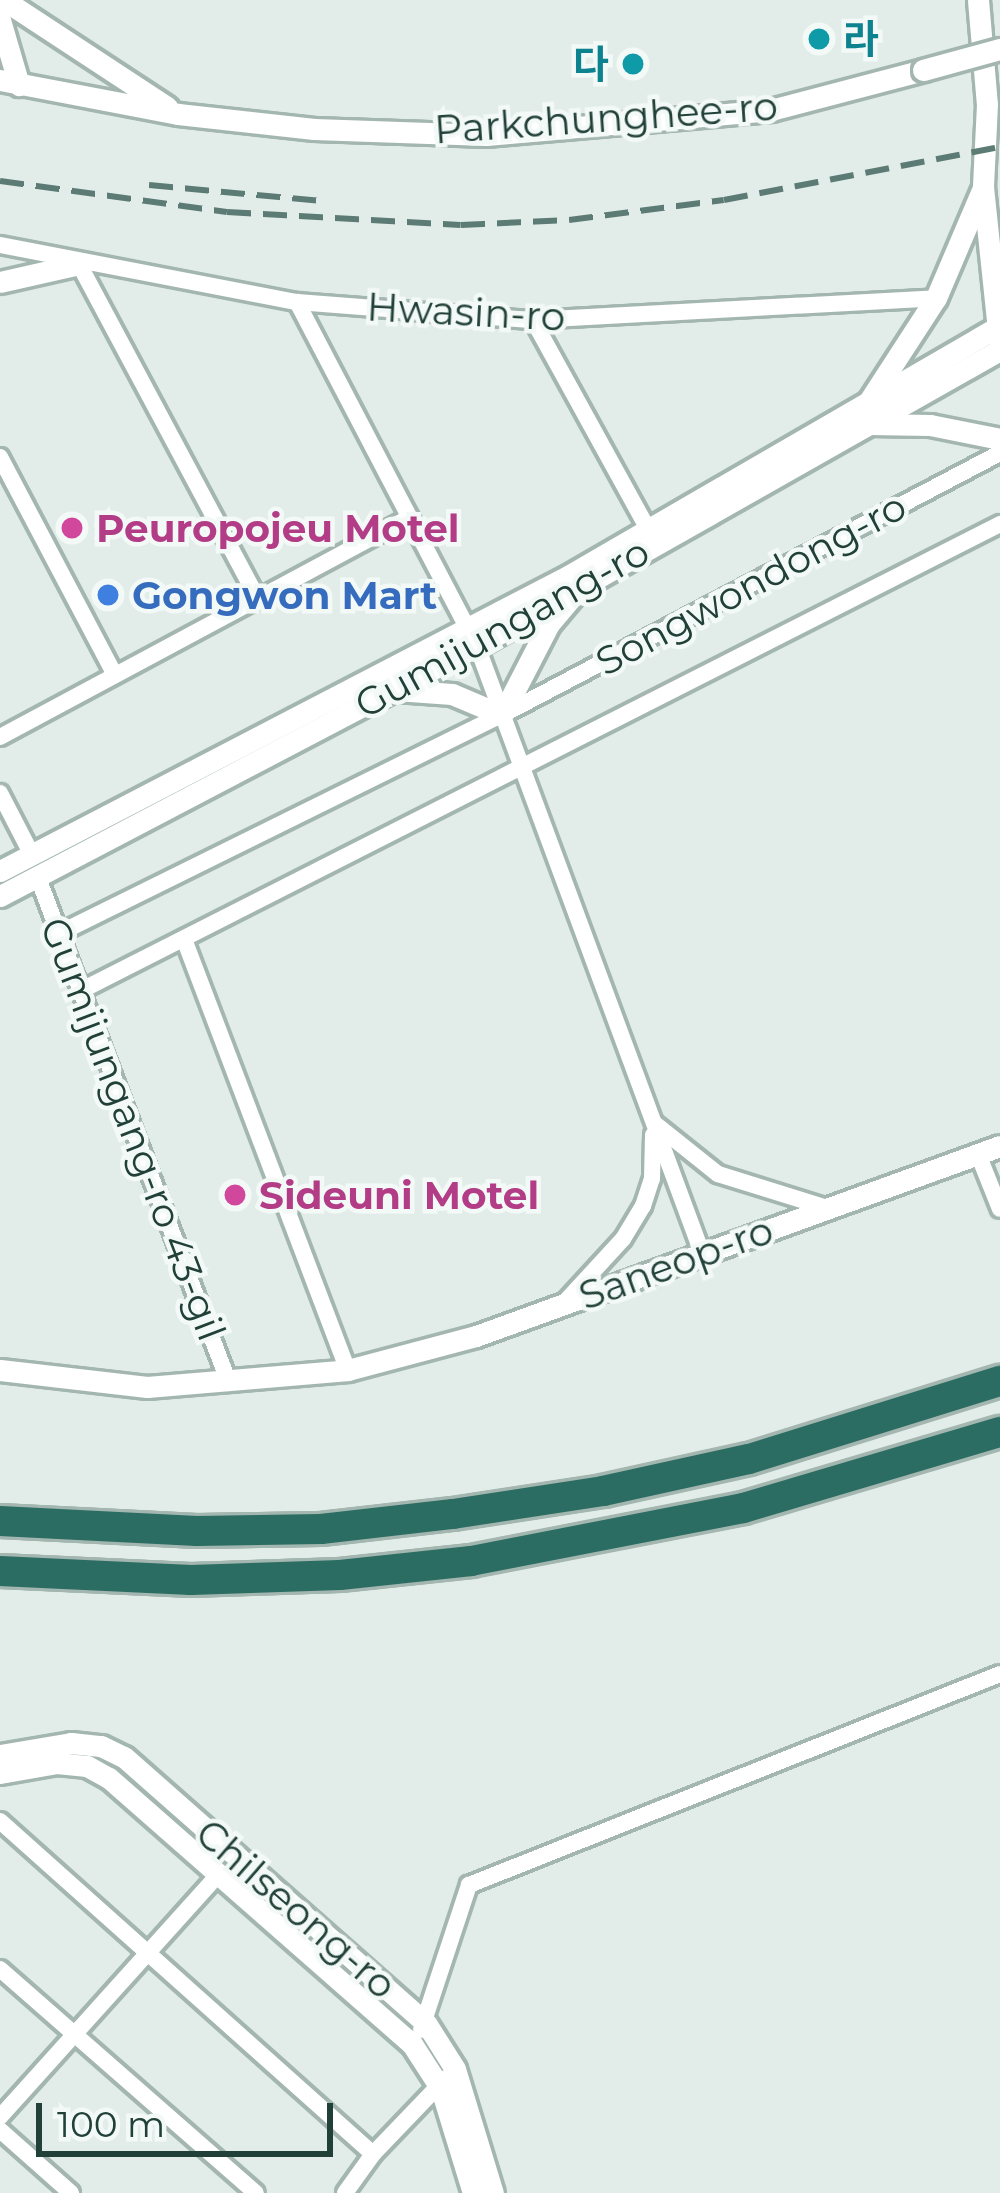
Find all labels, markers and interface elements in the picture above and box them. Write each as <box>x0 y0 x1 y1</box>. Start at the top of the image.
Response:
place label: 라 <box>843 16 879 62</box>
marker: 라 <box>806 26 832 52</box>
place label: 다 <box>573 41 609 87</box>
marker: 다 <box>620 51 646 77</box>
street label: Parkchunghee-ro <box>433 83 779 153</box>
street label: Hwasin-ro <box>366 283 566 341</box>
street label: Songwondong-ro <box>588 482 914 686</box>
place label: Peuropojeu Motel <box>96 505 460 551</box>
marker: Peuropojeu Motel <box>59 515 85 541</box>
street label: Gumijungang-ro <box>347 528 657 728</box>
place label: Gongwon Mart <box>132 572 437 618</box>
marker: Gongwon Mart <box>95 582 121 608</box>
street label: Gumijungang-ro 43-gil <box>31 911 235 1347</box>
place label: Sideuni Motel <box>259 1172 539 1218</box>
marker: Sideuni Motel <box>222 1182 248 1208</box>
street label: Saneop-ro <box>573 1206 779 1320</box>
street label: Chilseong-ro <box>186 1809 406 2009</box>
scale bar <box>42 2079 339 2153</box>
text: 100 m <box>57 2102 165 2146</box>

